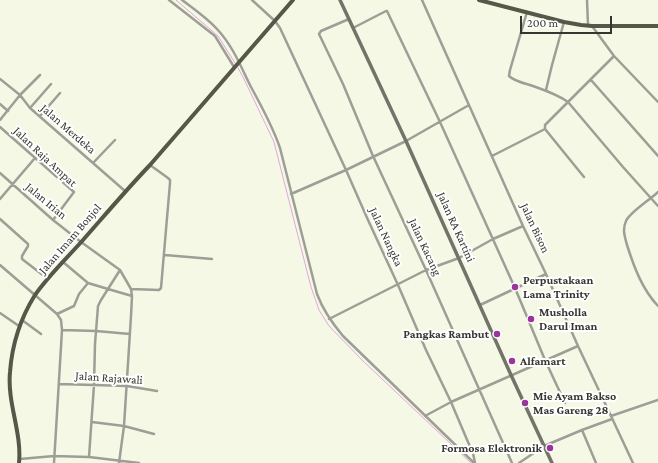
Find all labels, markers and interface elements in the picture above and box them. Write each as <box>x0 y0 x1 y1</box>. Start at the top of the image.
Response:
scale bar <box>522 8 614 34</box>
text: 200 m <box>527 16 558 30</box>
street label: Jalan Merdeka <box>37 101 99 157</box>
street label: Jalan Raja Ampat <box>10 124 80 190</box>
street label: Jalan Irian <box>22 180 70 222</box>
street label: Jalan RA Kartini <box>434 190 478 264</box>
street label: Jalan Imam Bonjol <box>36 201 104 277</box>
street label: Jalan Bison <box>517 201 553 255</box>
street label: Jalan Nangka <box>366 205 406 269</box>
street label: Jalan Kacang <box>405 216 445 278</box>
place label: Perpustakaan Lama Trinity <box>523 273 593 301</box>
marker: Perpustakaan Lama Trinity <box>510 282 520 292</box>
place label: Musholla Darul Iman <box>539 305 597 333</box>
marker: Musholla Darul Iman <box>526 314 536 324</box>
place label: Pangkas Rambut <box>403 327 489 341</box>
marker: Pangkas Rambut <box>492 329 502 339</box>
place label: Alfamart <box>520 354 565 368</box>
marker: Alfamart <box>507 356 517 366</box>
street label: Jalan Rajawali <box>75 368 143 388</box>
place label: Mie Ayam Bakso Mas Gareng 28 <box>533 389 616 417</box>
marker: Mie Ayam Bakso Mas Gareng 28 <box>520 398 530 408</box>
place label: Formosa Elektronik <box>441 441 542 455</box>
marker: Formosa Elektronik <box>545 443 555 453</box>

